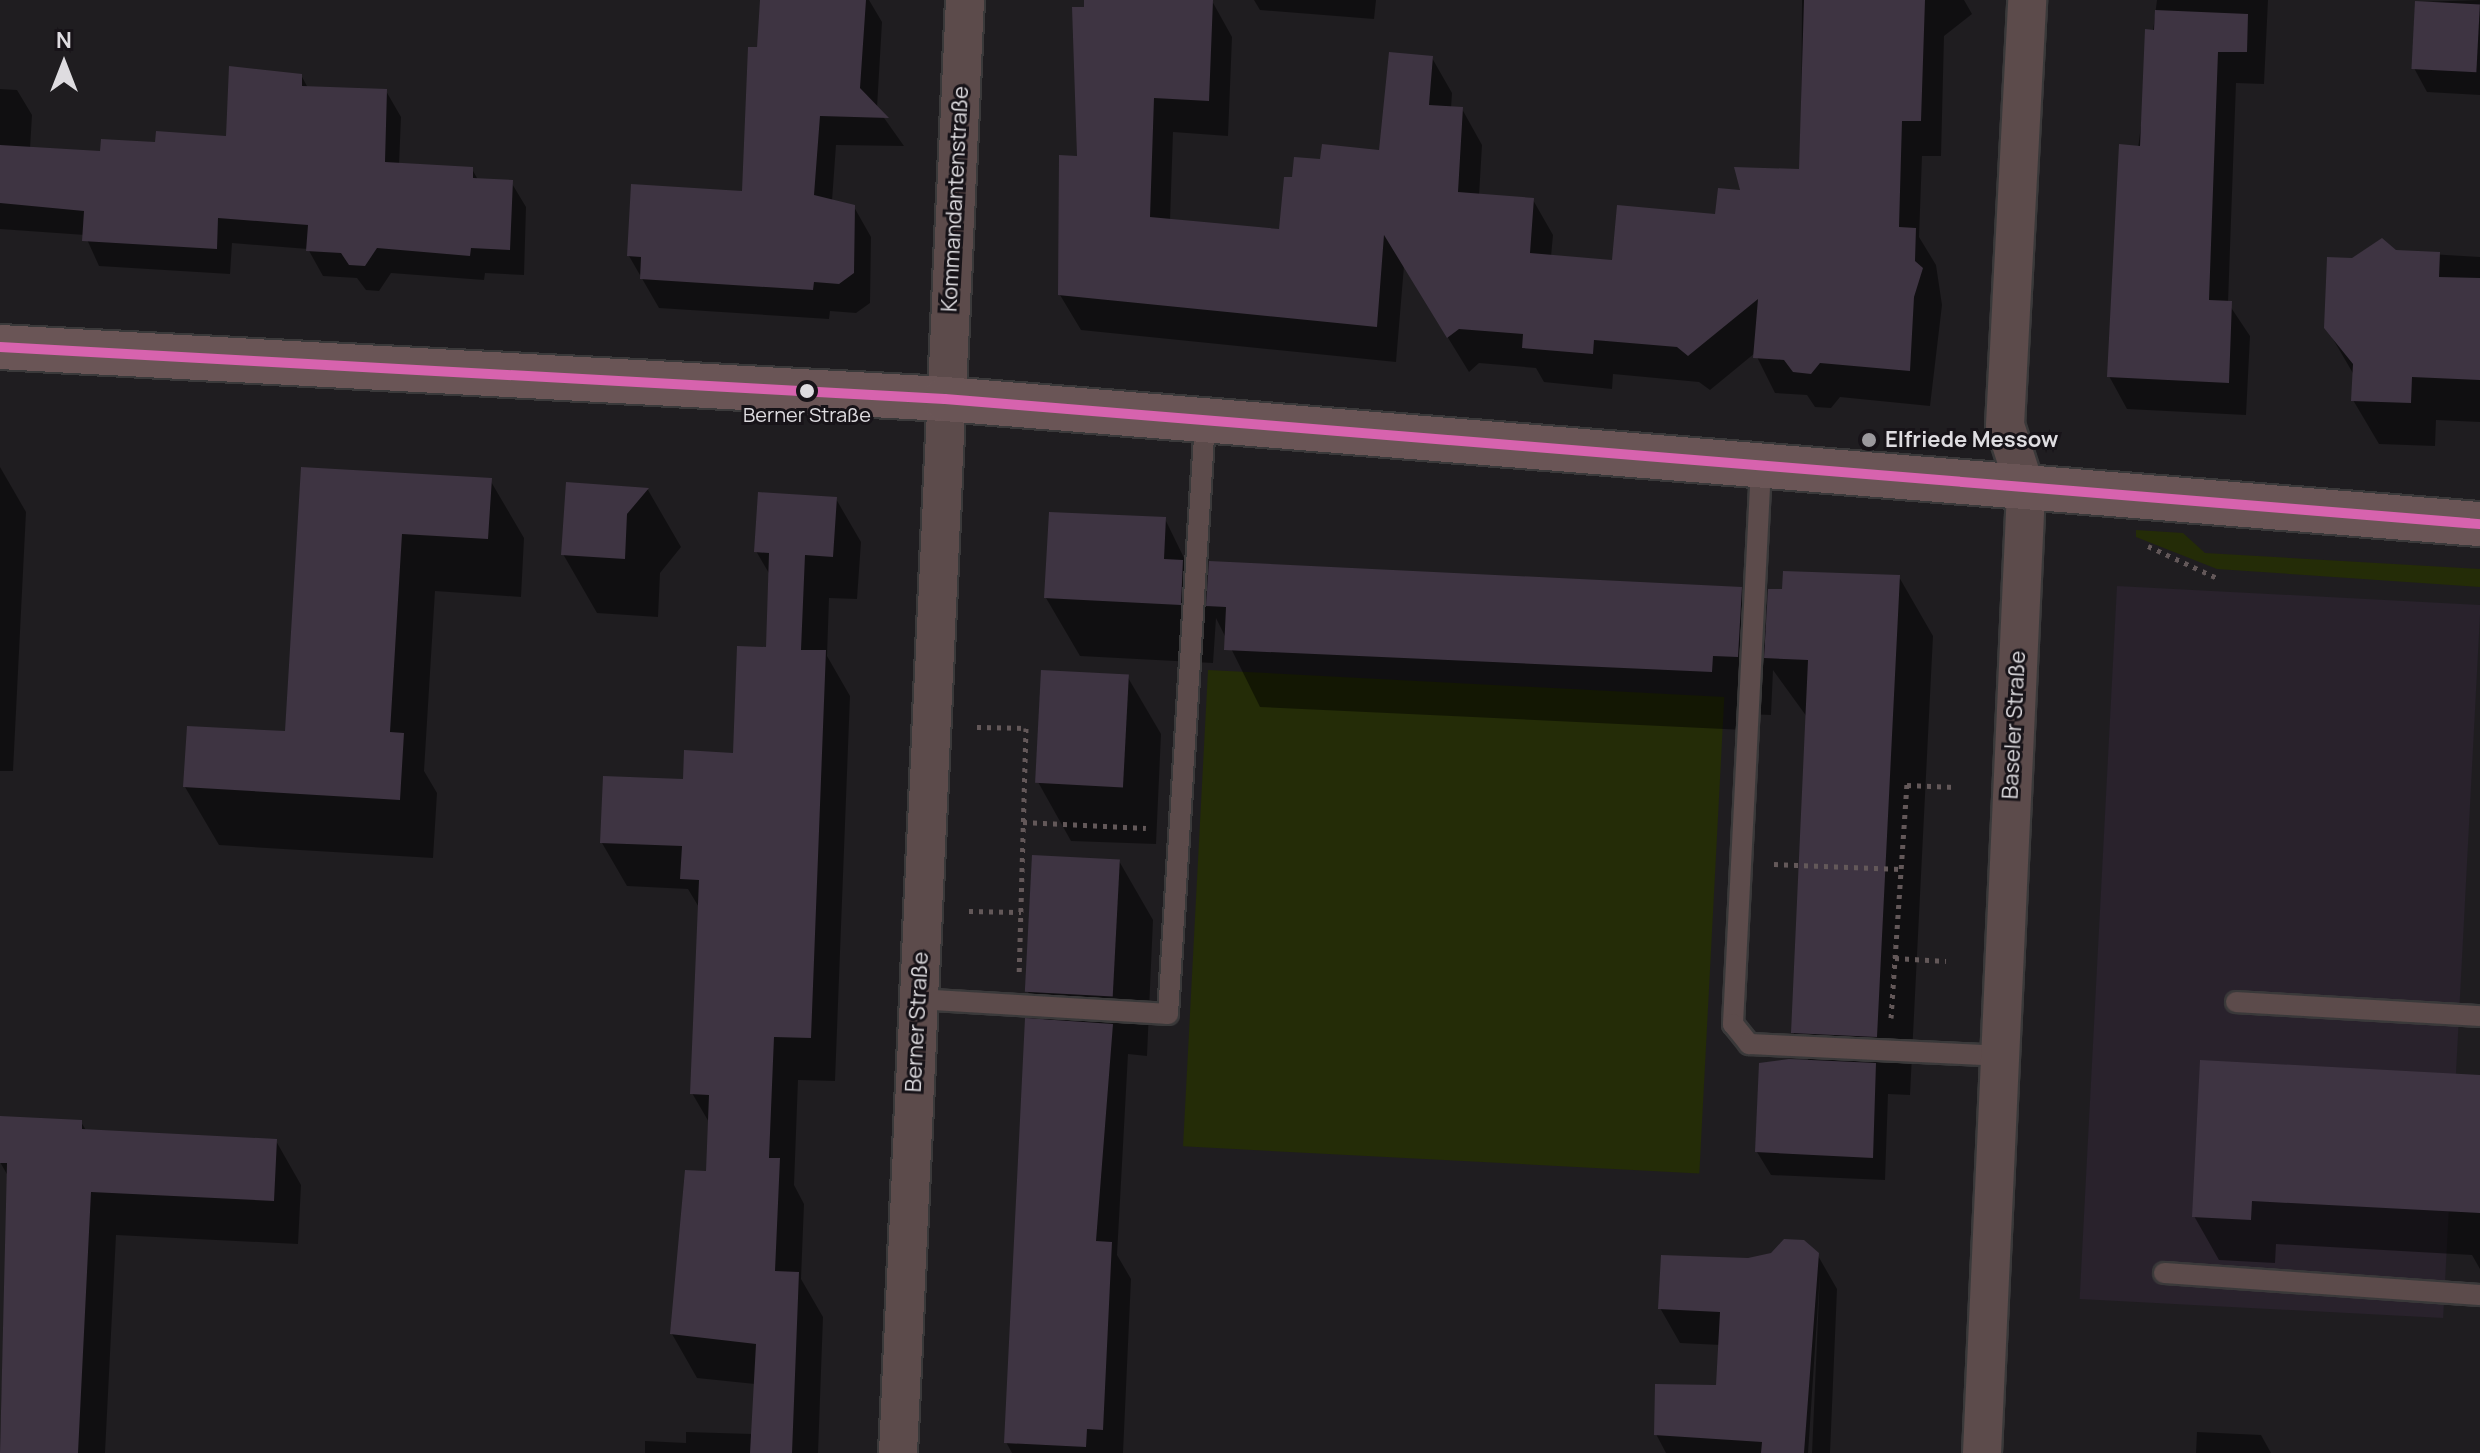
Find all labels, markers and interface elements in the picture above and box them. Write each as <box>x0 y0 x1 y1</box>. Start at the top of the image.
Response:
north arrow <box>24 24 104 104</box>
text: N <box>56 25 72 55</box>
street label: Kommandantenstraße <box>936 85 974 313</box>
marker: Berner Straße <box>799 383 815 399</box>
place label: Berner Straße <box>743 402 871 426</box>
place label: Elfriede Messow <box>1885 427 2058 453</box>
marker: Elfriede Messow <box>1860 431 1878 449</box>
street label: Baseler Straße <box>1997 650 2031 800</box>
street label: Berner Straße <box>900 951 934 1093</box>

